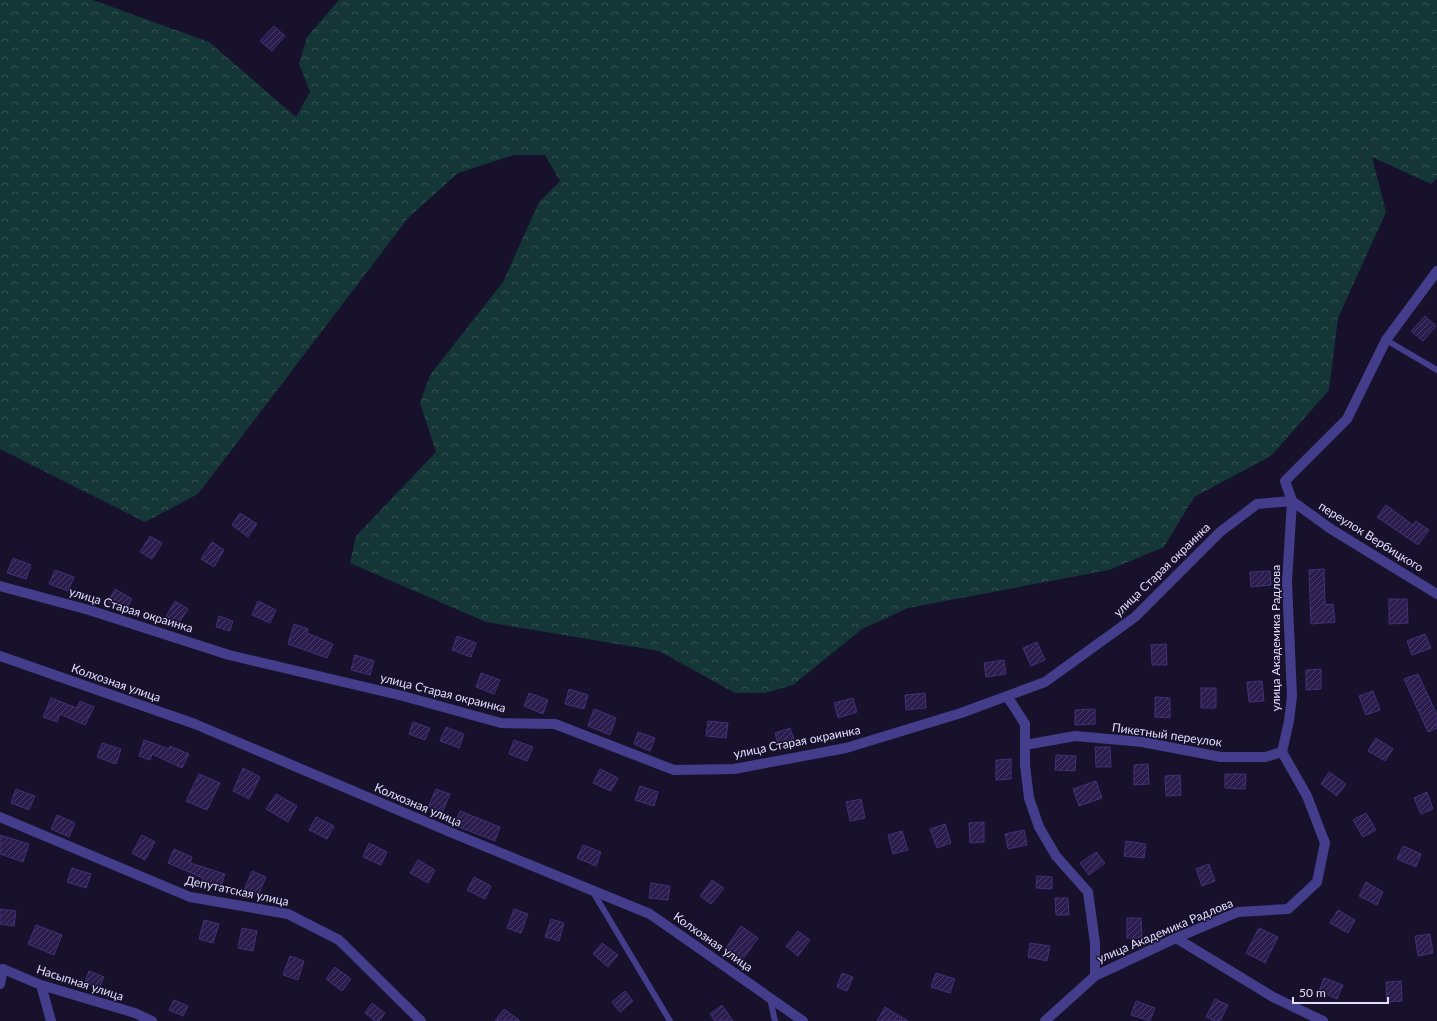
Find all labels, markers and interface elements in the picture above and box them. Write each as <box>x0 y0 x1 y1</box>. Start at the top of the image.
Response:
street label: переулок Вербицкого <box>1316 498 1427 575</box>
street label: улица Старая окраинка <box>1110 519 1213 620</box>
street label: улица Академика Радлова <box>1268 565 1283 711</box>
street label: улица Старая окраинка <box>67 584 195 636</box>
street label: Колхозная улица <box>70 660 163 705</box>
street label: улица Старая окраинка <box>379 670 507 715</box>
street label: Пикетный переулок <box>1111 719 1224 750</box>
street label: улица Старая окраинка <box>732 722 862 761</box>
street label: Колхозная улица <box>372 779 464 830</box>
street label: Депутатская улица <box>184 872 290 909</box>
street label: улица Академика Радлова <box>1094 895 1235 966</box>
street label: Колхозная улица <box>671 909 756 975</box>
street label: Насыпная улица <box>35 961 126 1004</box>
scale bar <box>1293 979 1388 1005</box>
text: 50 m <box>1299 985 1326 1000</box>

